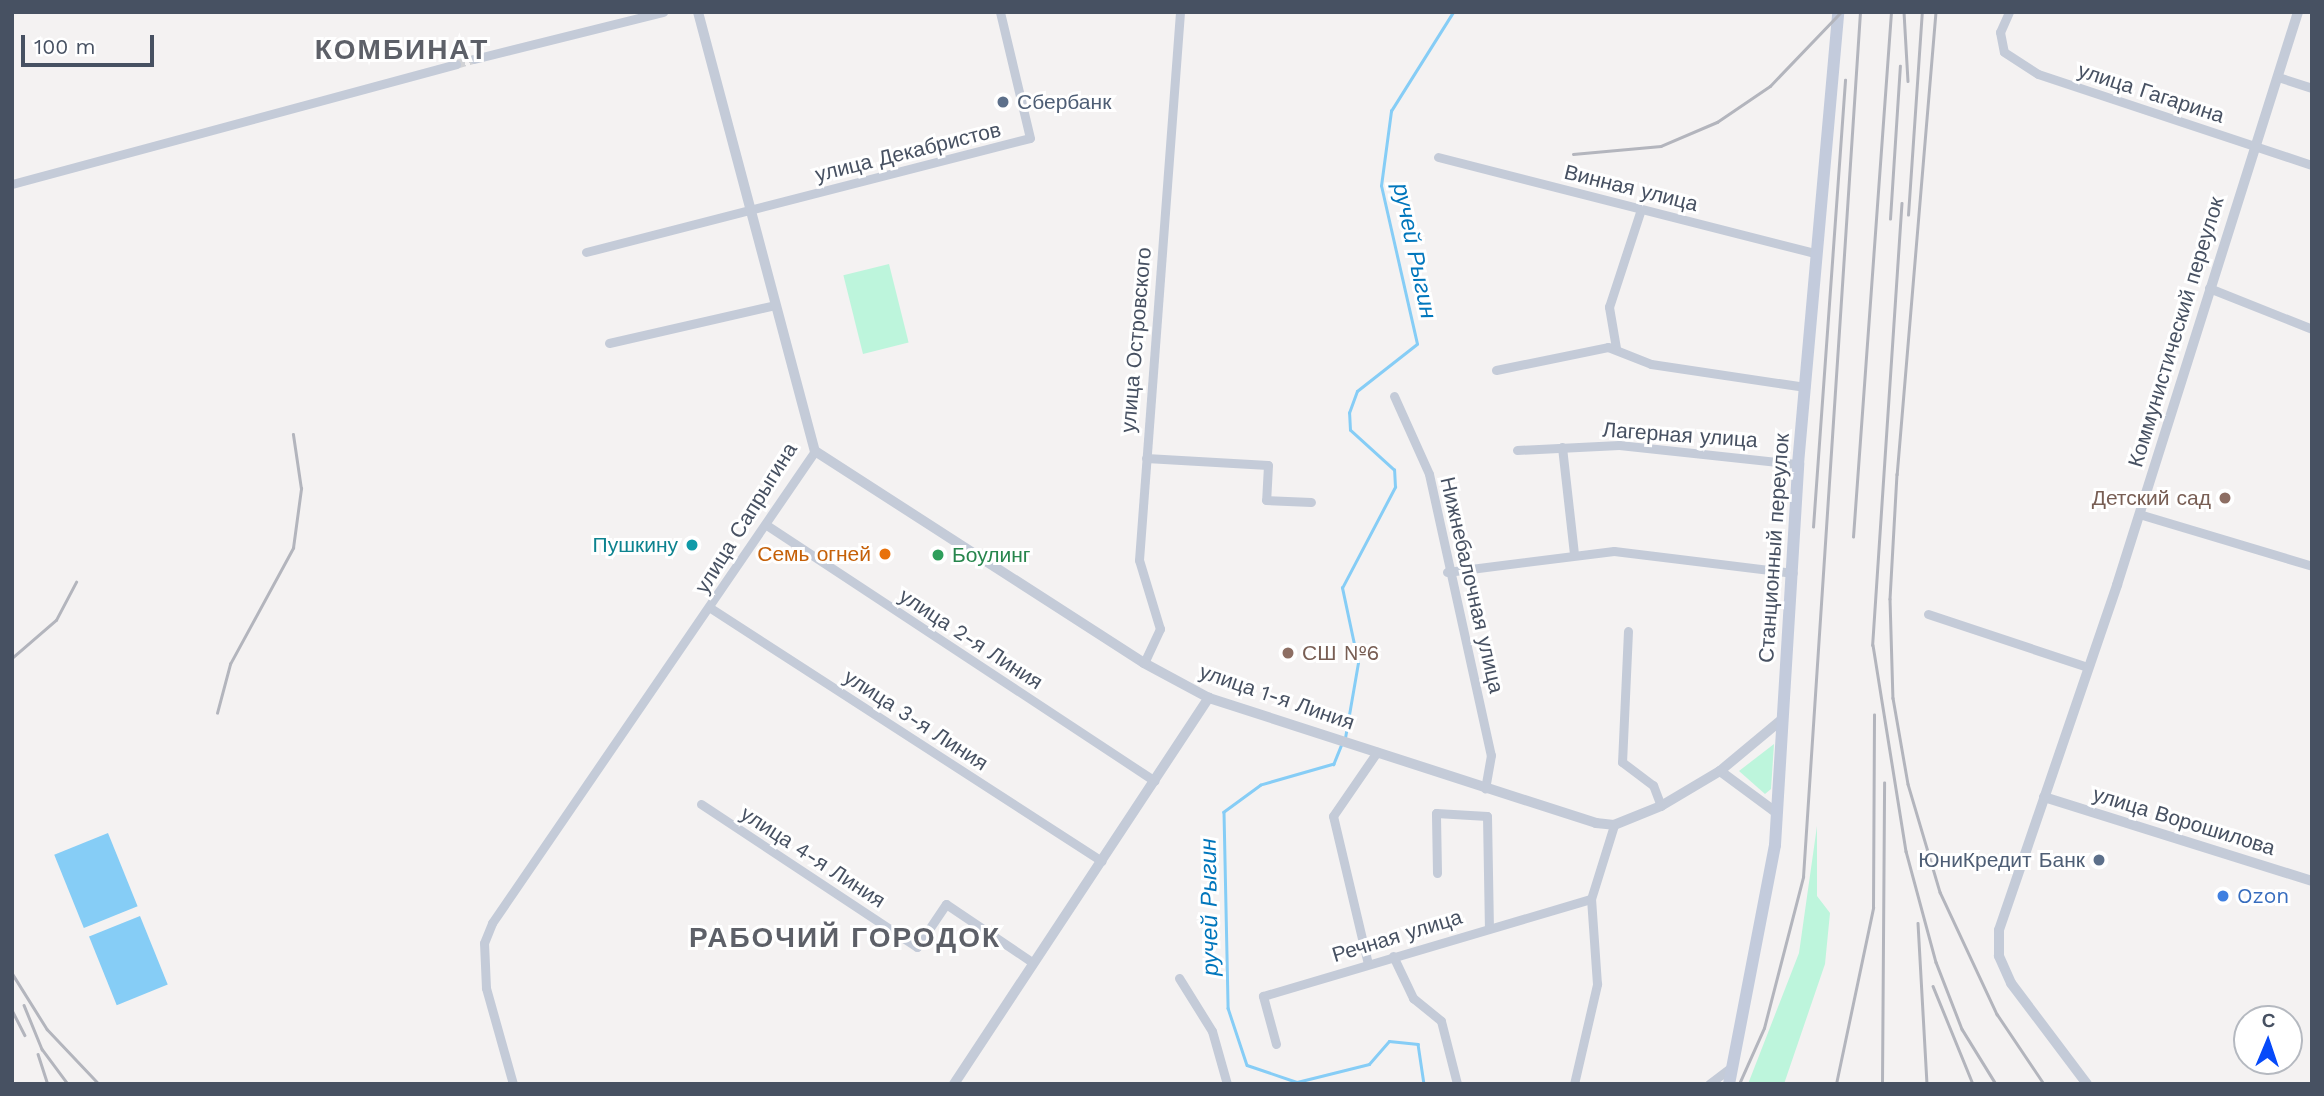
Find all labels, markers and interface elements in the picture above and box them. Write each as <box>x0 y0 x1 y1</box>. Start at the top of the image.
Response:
scale bar <box>24 21 158 65</box>
district label: КОМБИНАТ <box>316 33 488 67</box>
text: 100 m <box>34 34 96 59</box>
street label: улица Гагарина <box>2075 57 2227 129</box>
place label: Сбербанк <box>1017 89 1111 115</box>
marker: Сбербанк <box>995 94 1011 110</box>
street label: улица Декабристов <box>813 117 1003 187</box>
street label: Винная улица <box>1562 159 1700 217</box>
water label: ручей Рыгин <box>1386 181 1442 321</box>
street label: Коммунистический переулок <box>2123 194 2229 470</box>
street label: улица Островского <box>1115 246 1157 434</box>
street label: Лагерная улица <box>1602 417 1758 453</box>
street label: Станционный переулок <box>1753 432 1795 664</box>
street label: улица Сапрыгина <box>690 438 802 598</box>
street label: Нижнебалочная улица <box>1435 474 1509 696</box>
place label: Детский сад <box>2092 485 2211 511</box>
marker: Детский сад <box>2217 490 2233 506</box>
place label: Пушкину <box>593 532 678 558</box>
marker: Пушкину <box>684 537 700 553</box>
place label: Семь огней <box>757 541 871 567</box>
place label: Боулинг <box>952 542 1031 568</box>
marker: Семь огней <box>877 546 893 562</box>
marker: Боулинг <box>930 547 946 563</box>
street label: улица 2-я Линия <box>894 583 1048 695</box>
place label: СШ №6 <box>1302 640 1379 666</box>
marker: СШ №6 <box>1280 645 1296 661</box>
street label: улица 1-я Линия <box>1196 659 1358 735</box>
street label: улица 3-я Линия <box>839 664 993 776</box>
street label: улица Ворошилова <box>2090 781 2278 861</box>
street label: улица 4-я Линия <box>736 801 890 913</box>
water label: ручей Рыгин <box>1195 838 1225 976</box>
place label: ЮниКредит Банк <box>1918 847 2085 873</box>
marker: ЮниКредит Банк <box>2091 852 2107 868</box>
place label: Ozon <box>2237 883 2289 909</box>
marker: Ozon <box>2215 888 2231 904</box>
street label: Речная улица <box>1329 904 1465 968</box>
district label: РАБОЧИЙ ГОРОДОК <box>691 921 999 955</box>
north arrow <box>2233 1005 2303 1075</box>
text: С <box>2261 1009 2276 1032</box>

